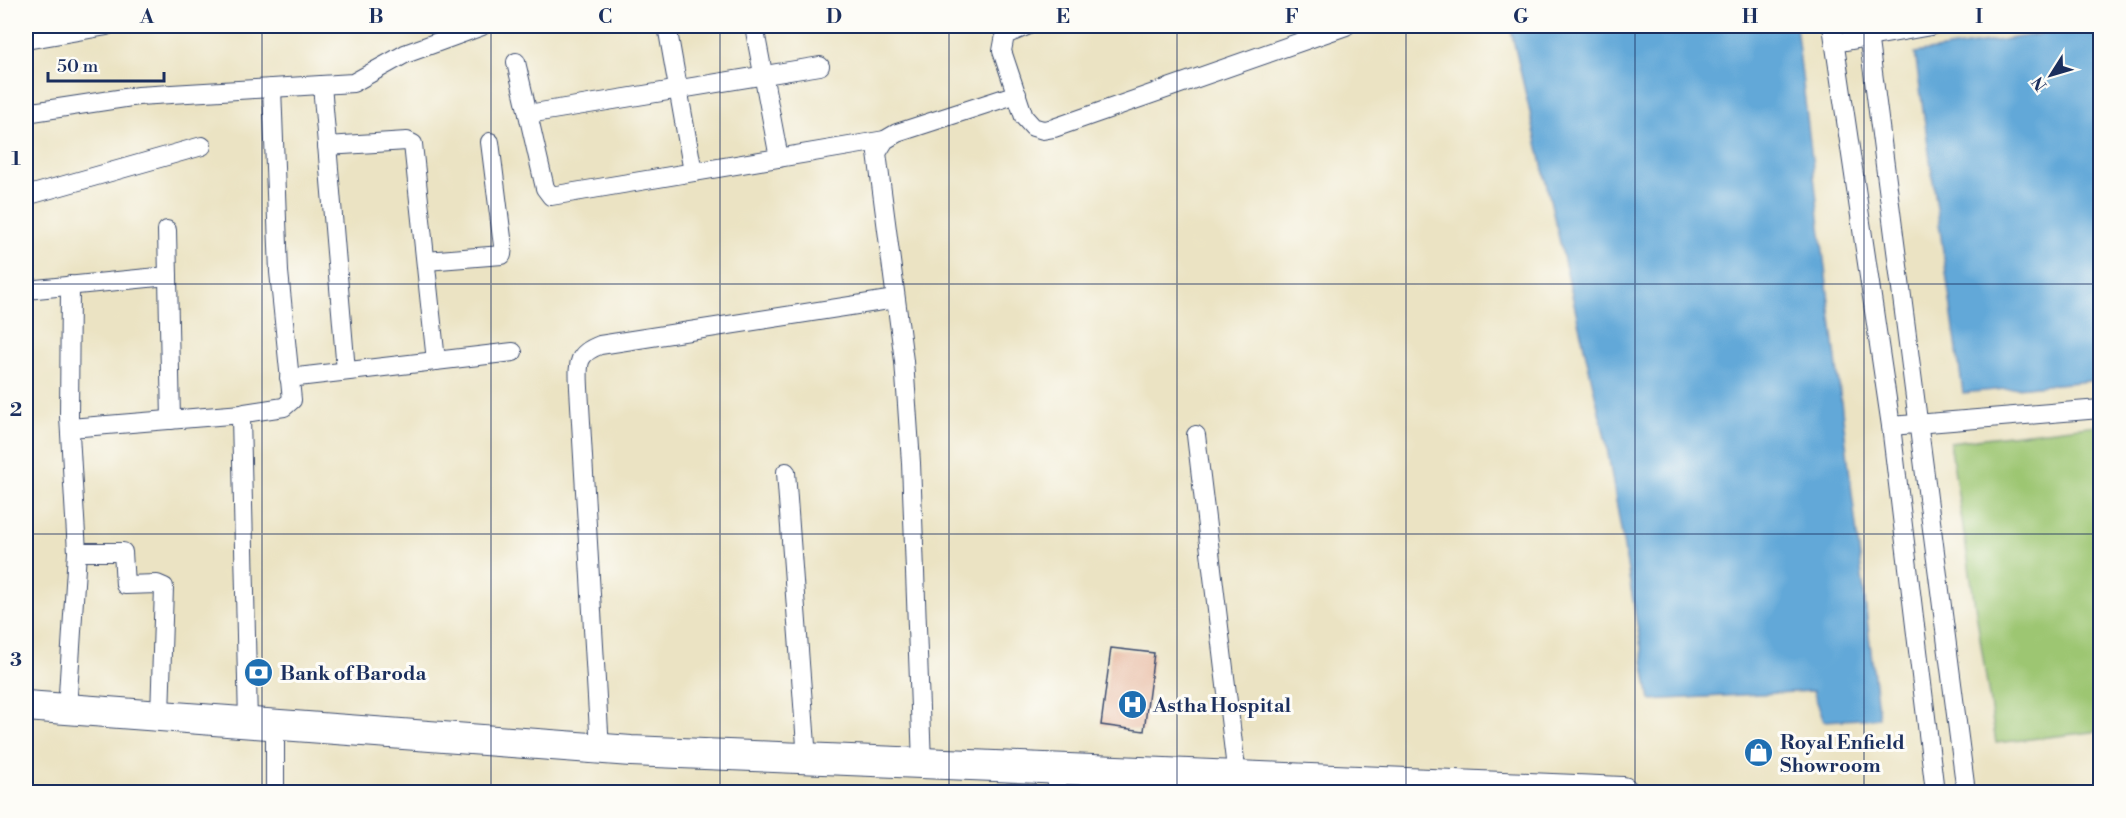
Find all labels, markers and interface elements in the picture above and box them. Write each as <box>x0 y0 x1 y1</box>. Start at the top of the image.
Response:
text: A <box>139 5 155 30</box>
text: B <box>368 5 384 30</box>
text: C <box>598 5 612 30</box>
text: D <box>826 5 842 30</box>
text: E <box>1056 5 1070 30</box>
text: F <box>1285 5 1299 30</box>
text: G <box>1513 5 1529 30</box>
text: H <box>1742 5 1759 30</box>
text: I <box>1975 5 1983 30</box>
scale bar <box>48 45 164 83</box>
north arrow <box>2021 45 2081 105</box>
text: 50 m <box>57 55 99 78</box>
text: N <box>2028 72 2052 94</box>
text: 1 <box>11 147 21 172</box>
text: 2 <box>10 398 22 423</box>
text: 3 <box>10 648 22 673</box>
bank icon: Bank of Baroda <box>243 657 275 689</box>
place label: Bank of Baroda <box>280 662 427 687</box>
hospital icon: Astha Hospital <box>1116 689 1148 721</box>
place label: Astha Hospital <box>1152 694 1292 719</box>
place label: Royal Enfield Showroom <box>1780 731 1905 779</box>
shop icon: Royal Enfield Showroom <box>1743 737 1775 769</box>

